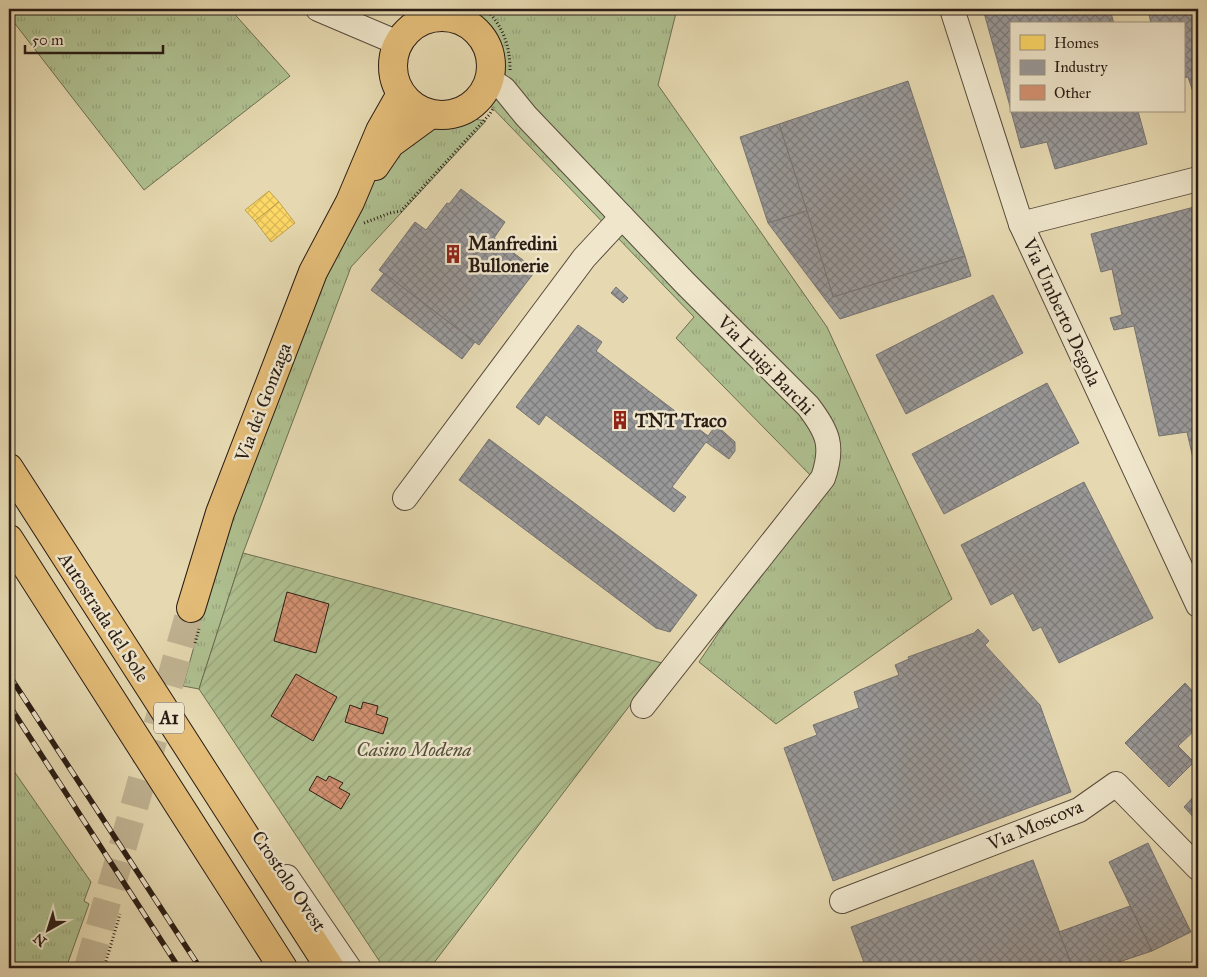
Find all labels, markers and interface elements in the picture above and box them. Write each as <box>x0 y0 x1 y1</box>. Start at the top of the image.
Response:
scale bar <box>25 22 162 54</box>
legend <box>1010 22 1184 112</box>
text: 50 m <box>32 31 64 49</box>
text: Homes <box>1054 34 1099 52</box>
text: Industry <box>1054 58 1108 76</box>
text: Other <box>1054 84 1091 102</box>
place label: Manfredini Bullonerie <box>468 232 558 277</box>
street label: Via Umberto Degola <box>1016 234 1107 391</box>
building icon: Manfredini Bullonerie <box>442 243 464 265</box>
street label: Via Luigi Barchi <box>711 310 819 420</box>
street label: Via dei Gonzaga <box>230 339 297 466</box>
building icon: TNT Traco <box>609 409 631 431</box>
place label: TNT Traco <box>634 409 727 432</box>
street label: Autostrada del Sole <box>53 547 155 686</box>
road number: A1 <box>154 702 184 734</box>
park label: Casino Modena <box>356 738 472 761</box>
street label: Via Moscova <box>983 794 1087 856</box>
street label: Crostolo Ovest <box>247 826 331 936</box>
north arrow <box>22 904 72 954</box>
text: N <box>30 929 50 950</box>

